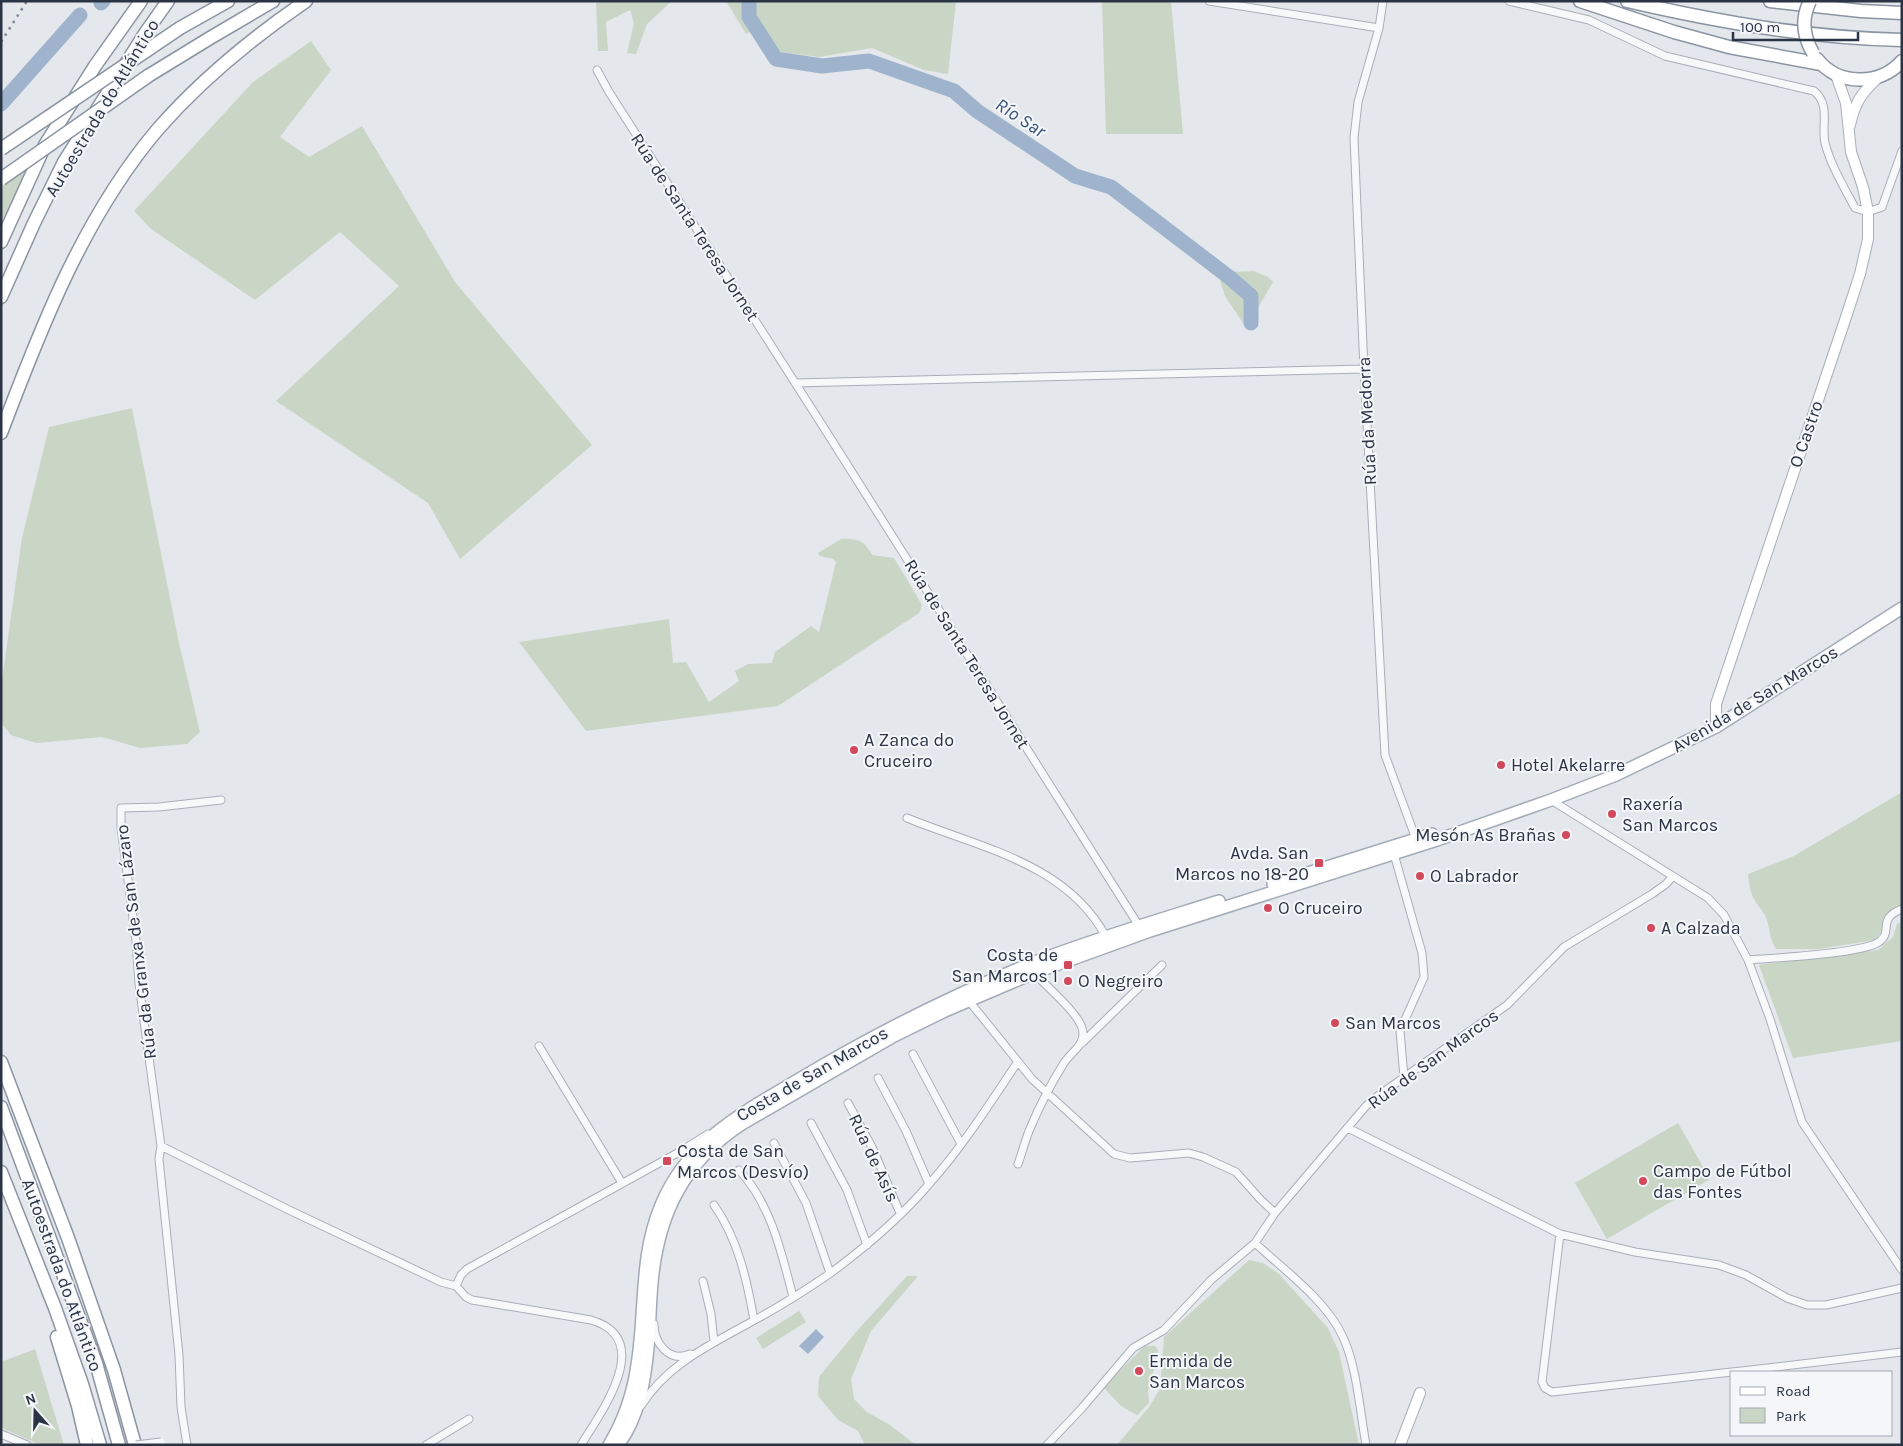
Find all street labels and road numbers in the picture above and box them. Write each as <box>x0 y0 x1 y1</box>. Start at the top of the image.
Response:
street label: Autoestrada do Atlántico <box>40 15 164 201</box>
street label: Rúa de Santa Teresa Jornet <box>626 129 764 325</box>
street label: Rúa da Medorra <box>1353 356 1381 486</box>
street label: O Castro <box>1784 398 1828 470</box>
street label: Rúa de Santa Teresa Jornet <box>899 555 1035 753</box>
street label: Avenida de San Marcos <box>1668 641 1842 757</box>
street label: Rúa da Granxa de San Lázaro <box>111 823 161 1061</box>
street label: Rúa de San Marcos <box>1363 1004 1503 1114</box>
street label: Costa de San Marcos <box>732 1022 892 1126</box>
street label: Rúa de Asís <box>844 1110 904 1206</box>
street label: Autoestrada do Atlántico <box>17 1176 107 1374</box>

